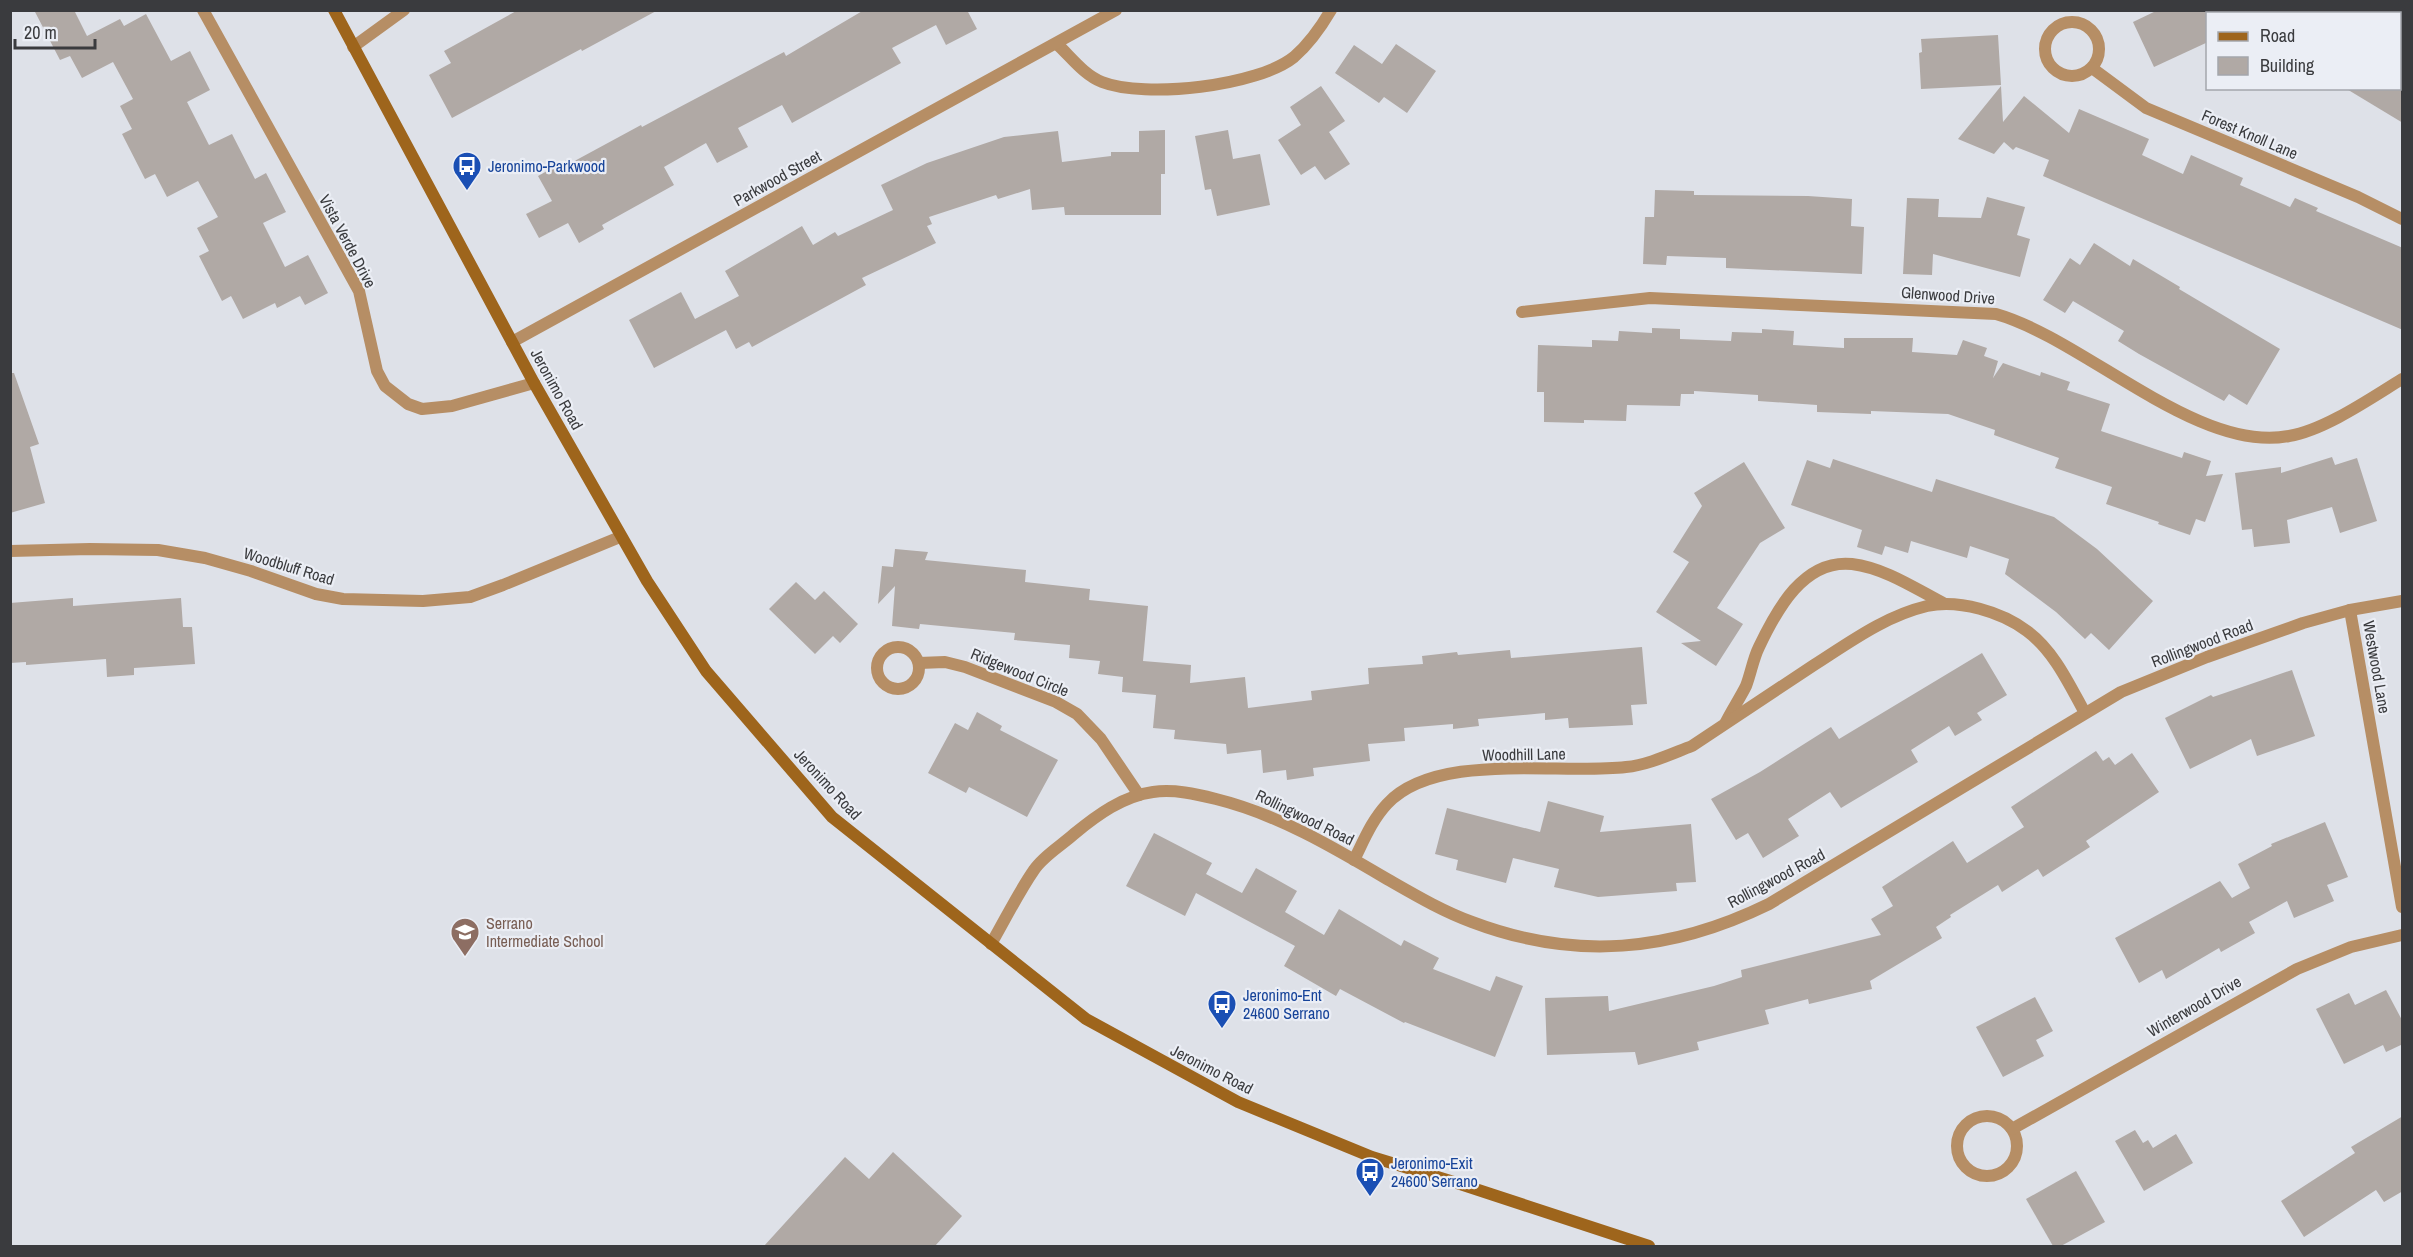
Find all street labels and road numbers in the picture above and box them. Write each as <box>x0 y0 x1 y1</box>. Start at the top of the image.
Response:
street label: Forest Knoll Lane <box>2199 104 2301 164</box>
street label: Parkwood Street <box>729 145 825 211</box>
street label: Vista Verde Drive <box>314 191 382 291</box>
street label: Glenwood Drive <box>1900 281 1996 309</box>
street label: Jeronimo Road <box>526 344 588 434</box>
street label: Woodbluff Road <box>241 542 337 590</box>
street label: Rollingwood Road <box>2148 614 2256 672</box>
street label: Westwood Lane <box>2358 619 2396 715</box>
street label: Ridgewood Circle <box>968 642 1072 702</box>
street label: Woodhill Lane <box>1482 742 1566 766</box>
street label: Jeronimo Road <box>789 744 867 824</box>
street label: Rollingwood Road <box>1252 784 1358 850</box>
street label: Rollingwood Road <box>1724 843 1828 913</box>
street label: Winterwood Drive <box>2143 970 2245 1042</box>
street label: Jeronimo Road <box>1167 1039 1257 1099</box>

